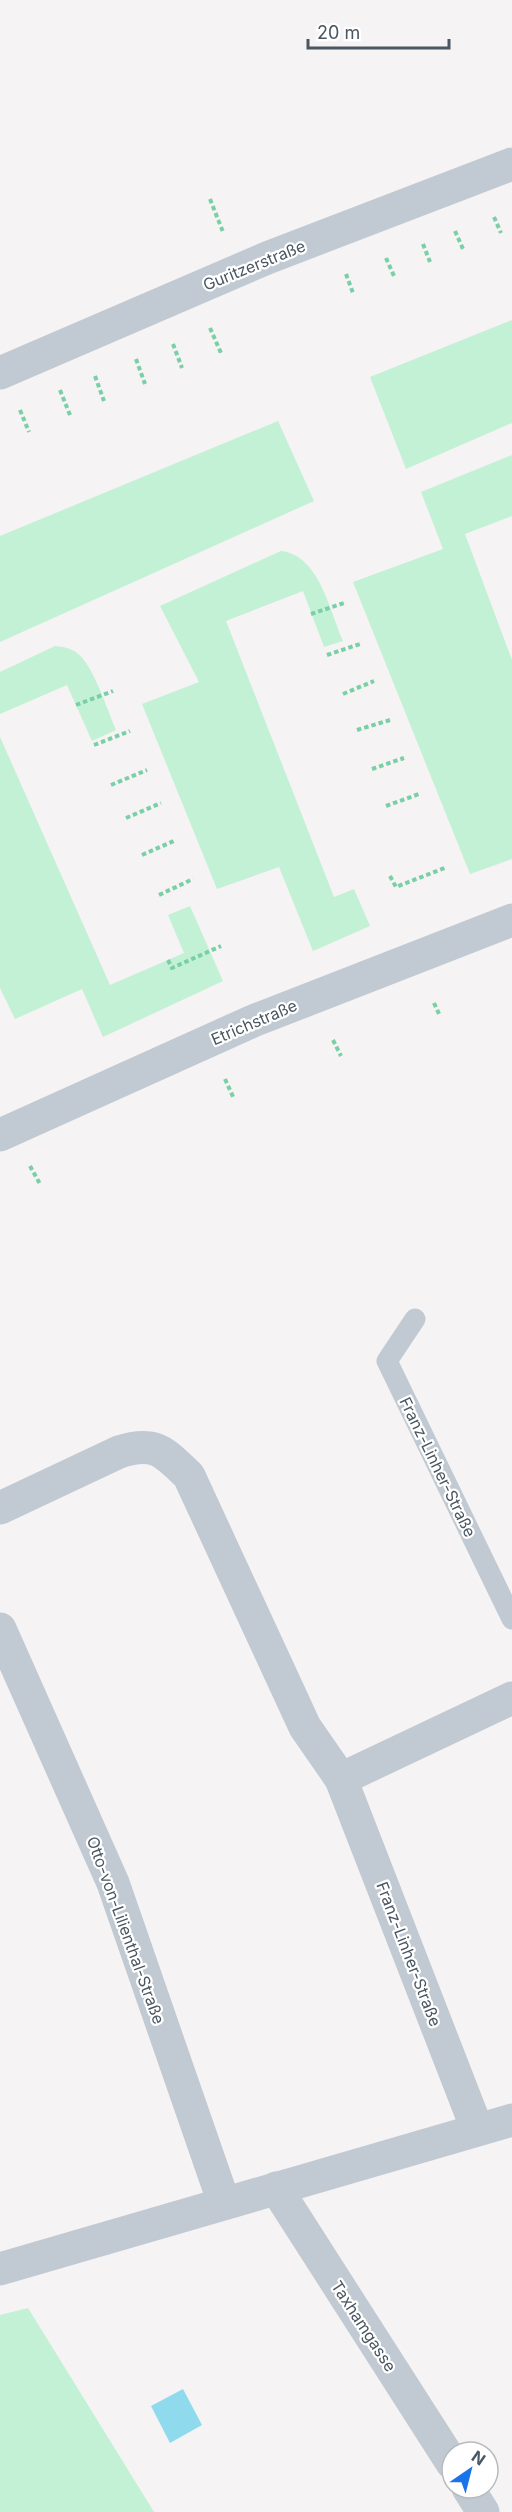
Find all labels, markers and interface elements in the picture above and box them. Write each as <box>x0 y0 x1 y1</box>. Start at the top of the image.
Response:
scale bar <box>308 12 449 50</box>
text: 20 m <box>317 22 360 43</box>
street label: Guritzerstraße <box>200 235 308 295</box>
street label: Etrichstraße <box>208 995 300 1049</box>
street label: Franz-Linher-Straße <box>395 1394 481 1540</box>
street label: Otto-von-Lilienthal-Straße <box>83 1833 169 2027</box>
street label: Franz-Linher-Straße <box>372 1879 446 2029</box>
street label: Taxhamgasse <box>327 2277 401 2375</box>
north arrow <box>440 2440 500 2500</box>
text: N <box>468 2446 489 2469</box>

